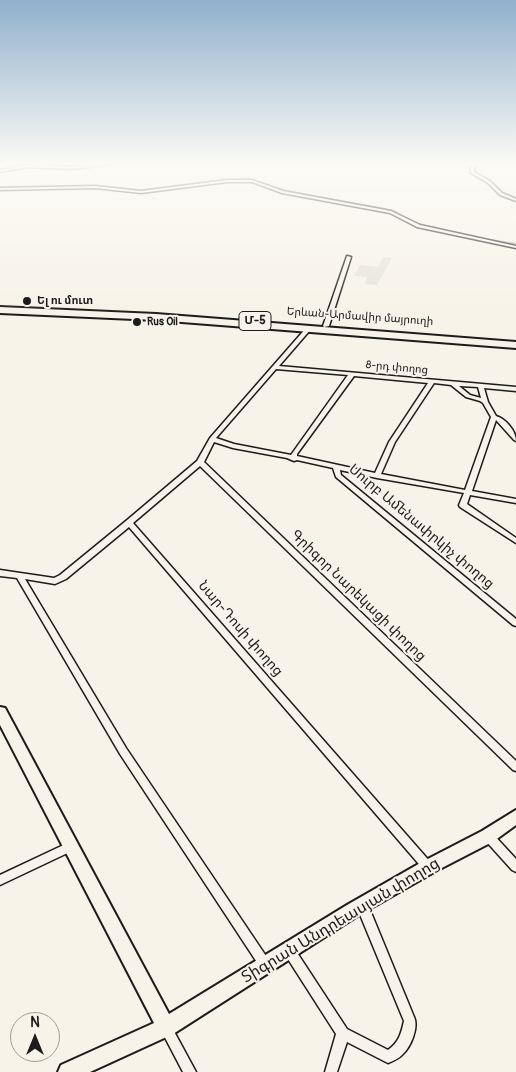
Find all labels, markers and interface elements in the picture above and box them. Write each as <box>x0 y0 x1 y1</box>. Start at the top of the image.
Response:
place label: Ել ու մուտ <box>37 294 93 308</box>
marker: Ել ու մուտ <box>21 295 33 307</box>
street label: Երևան-Արմավիր մայրուղի <box>286 305 434 329</box>
road number: Մ-5 <box>239 312 271 331</box>
place label: Rus Oil <box>147 315 178 329</box>
marker: Rus Oil <box>131 316 143 328</box>
street label: 8-րդ փողոց <box>365 359 429 377</box>
street label: Սուրբ Ամենափրկիչ փողոց <box>345 461 497 593</box>
street label: Գրիգոր Նարեկացի փողոց <box>287 527 429 665</box>
street label: Նար-Դոսի փողոց <box>194 578 286 680</box>
street label: Տիգրան Անդրեասյան փողոց <box>239 854 443 988</box>
north arrow <box>10 1012 60 1062</box>
text: N <box>30 1014 40 1031</box>

